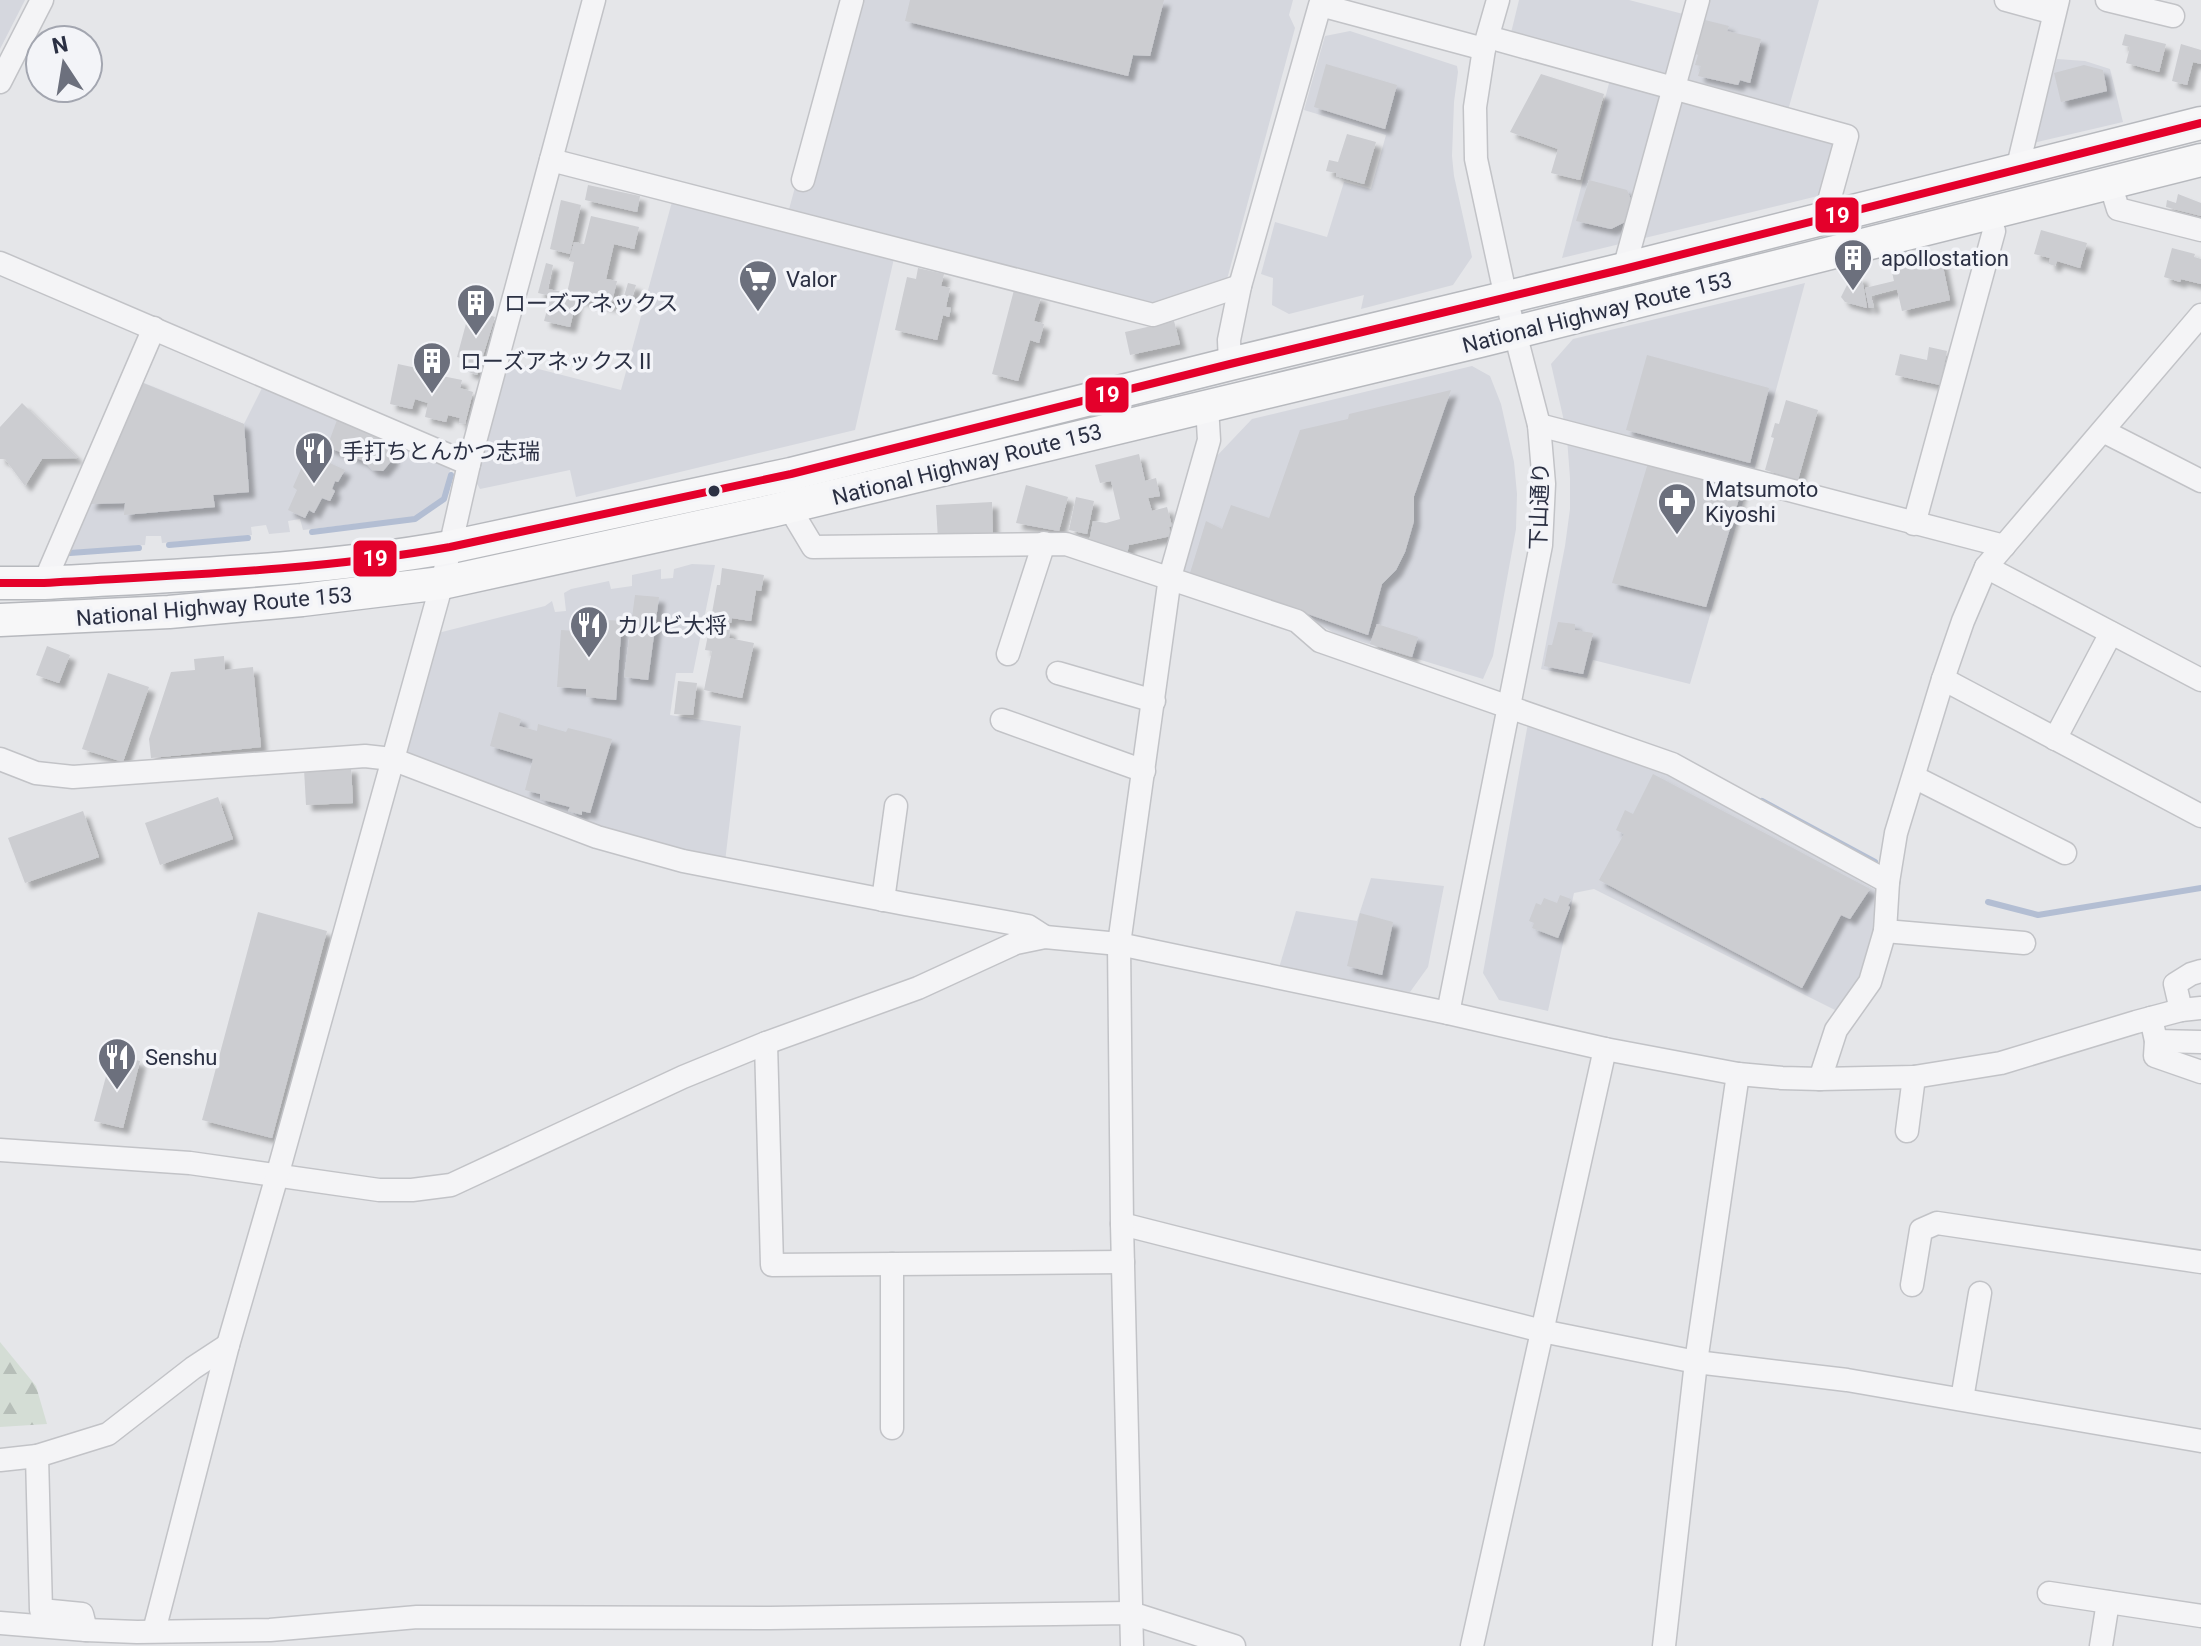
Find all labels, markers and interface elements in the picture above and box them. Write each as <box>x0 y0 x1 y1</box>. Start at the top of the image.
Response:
north arrow <box>24 24 104 104</box>
text: N <box>50 31 70 59</box>
line badge: 19 <box>1814 196 1860 234</box>
text: 19 <box>1824 203 1850 228</box>
building icon: apollostation <box>1832 237 1874 292</box>
place label: apollostation <box>1881 246 2009 271</box>
supermarket icon: Valor <box>737 258 779 313</box>
place label: Valor <box>786 267 837 292</box>
street label: National Highway Route 153 <box>1460 267 1735 358</box>
building icon: ローズアネックス <box>455 282 497 337</box>
place label: ローズアネックス <box>504 291 678 316</box>
building icon: ローズアネックスⅡ <box>411 340 453 395</box>
place label: ローズアネックスⅡ <box>460 349 656 374</box>
line badge: 19 <box>1084 376 1130 414</box>
text: 19 <box>1094 382 1120 407</box>
street label: National Highway Route 153 <box>830 419 1105 510</box>
restaurant icon: 手打ちとんかつ志瑞 <box>293 430 335 485</box>
place label: 手打ちとんかつ志瑞 <box>342 439 540 464</box>
street label: 下山通り <box>1525 462 1554 550</box>
place label: Matsumoto Kiyoshi <box>1705 477 1818 527</box>
pharmacy icon: Matsumoto Kiyoshi <box>1656 481 1698 536</box>
unlabelled marker <box>706 483 722 499</box>
line badge: 19 <box>352 539 398 578</box>
text: 19 <box>362 546 388 571</box>
street label: National Highway Route 153 <box>75 582 353 631</box>
restaurant icon: カルビ大将 <box>568 604 610 659</box>
place label: カルビ大将 <box>617 613 727 638</box>
restaurant icon: Senshu <box>96 1036 138 1091</box>
place label: Senshu <box>145 1045 217 1070</box>

